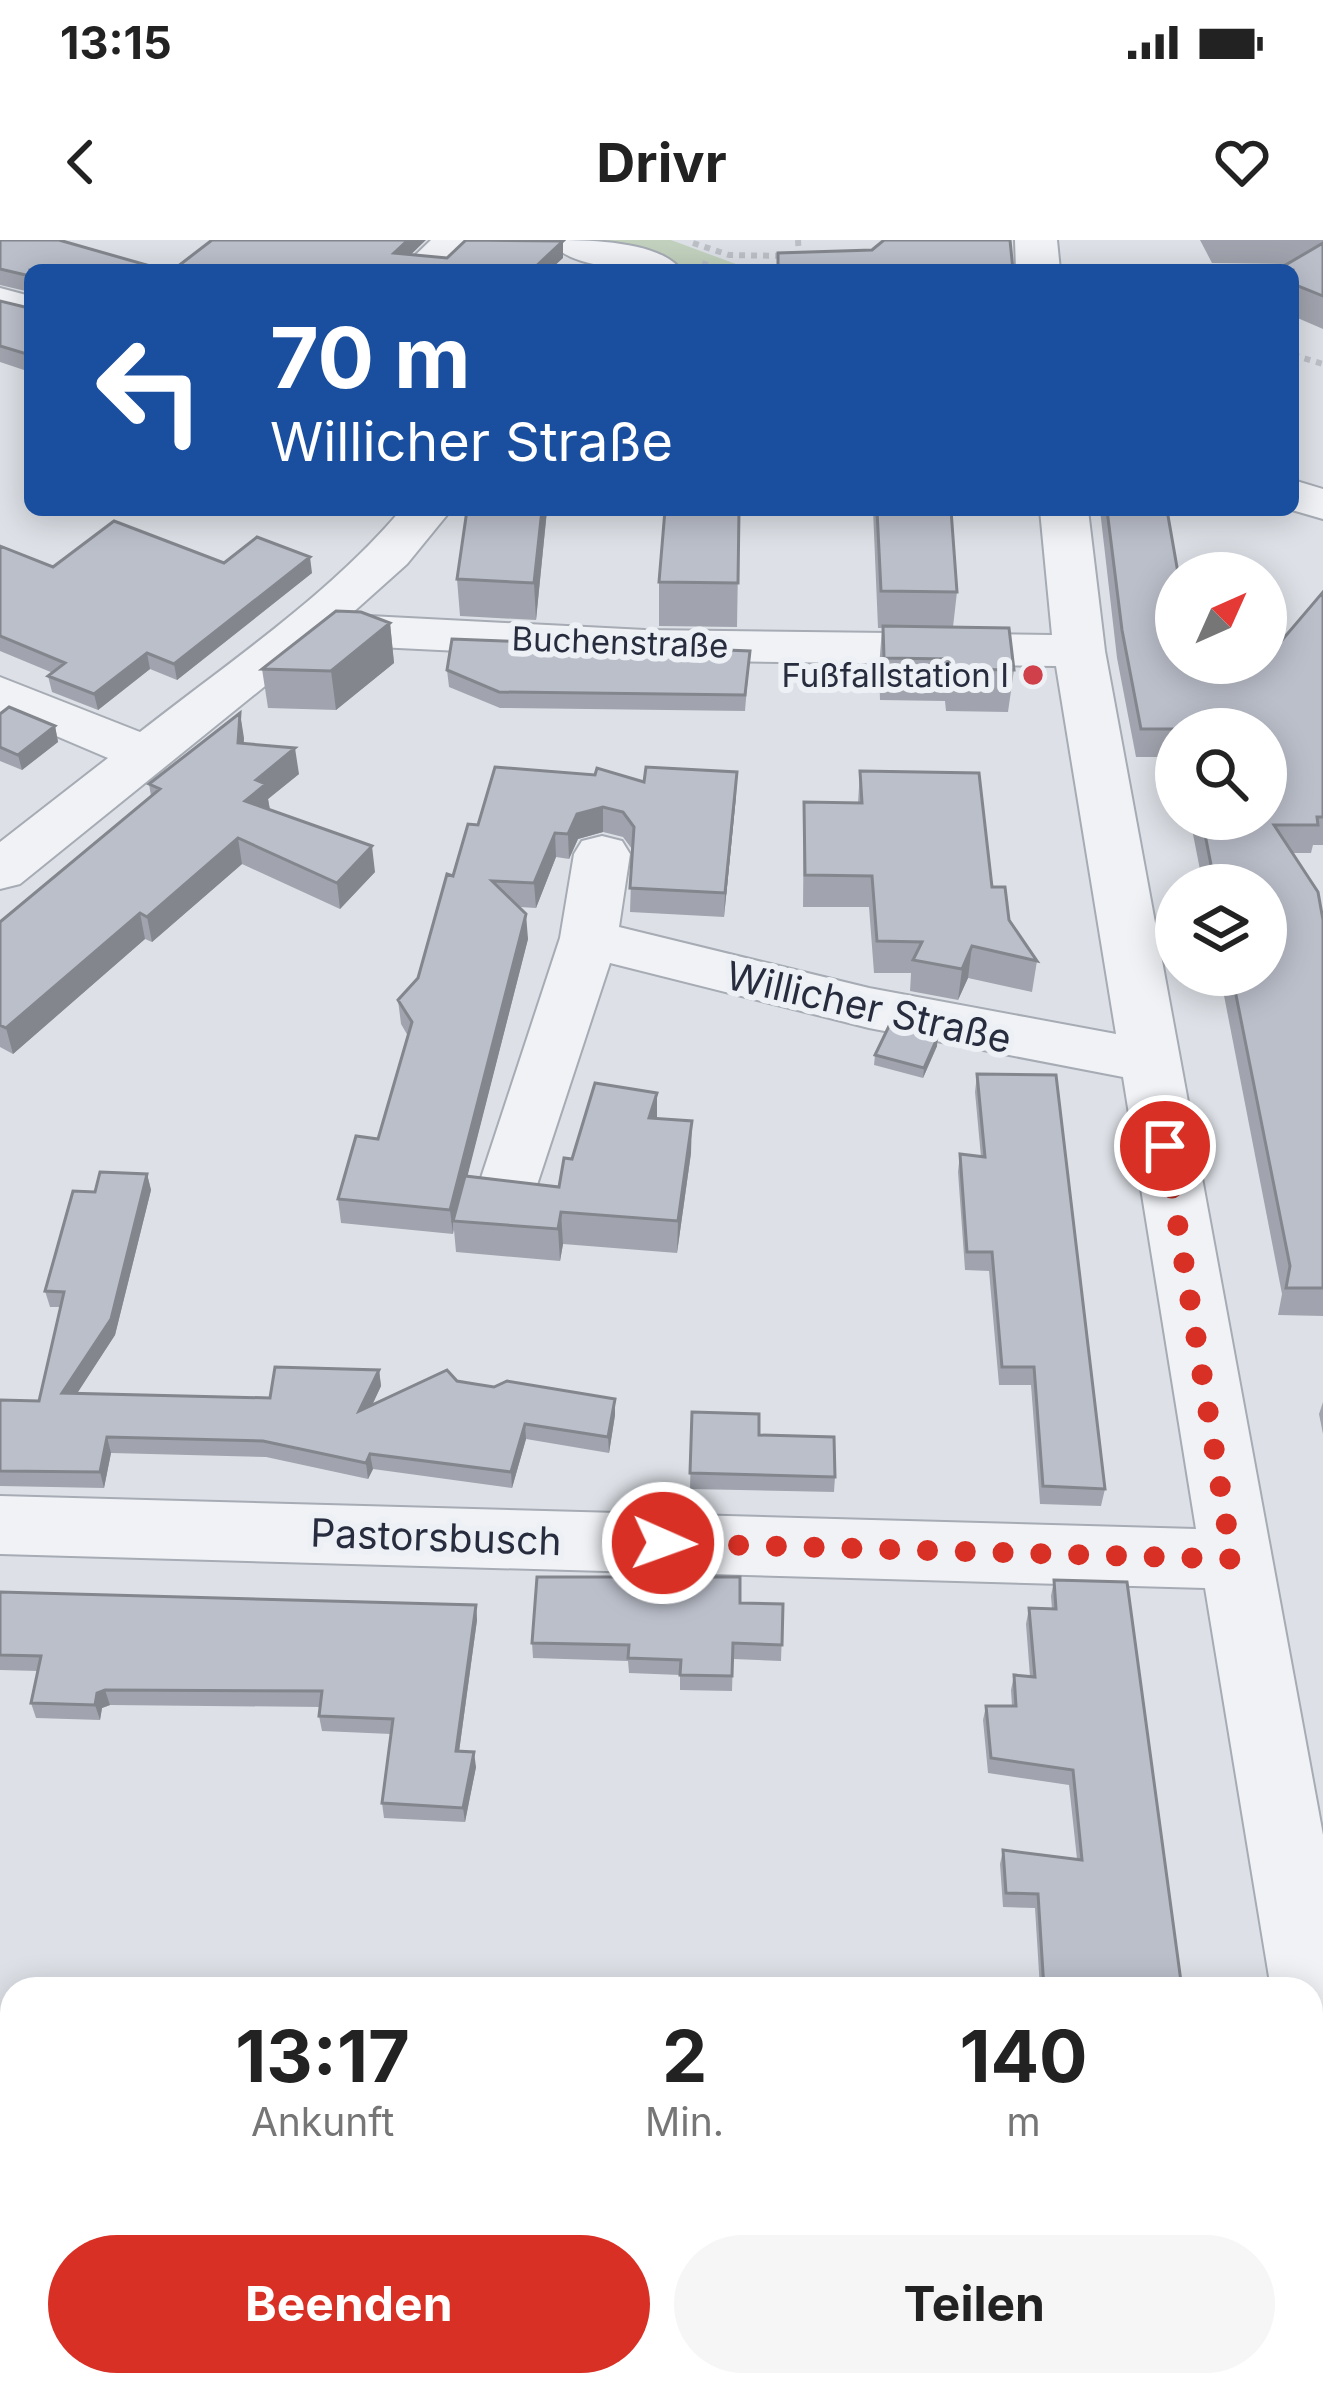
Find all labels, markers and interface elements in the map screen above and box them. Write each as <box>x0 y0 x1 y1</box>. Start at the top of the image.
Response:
text: 13:15 <box>60 15 172 70</box>
icon: back <box>48 129 114 195</box>
icon: heart <box>1209 129 1275 195</box>
text: Drivr <box>596 130 727 195</box>
text: 70 m <box>270 307 471 408</box>
icon: left <box>72 312 228 468</box>
text: Willicher Straße <box>270 409 673 474</box>
north arrow <box>1155 552 1287 684</box>
map controls <box>1155 552 1287 996</box>
street label: Buchenstraße <box>511 618 729 666</box>
place label: Fußfallstation I <box>781 655 1009 695</box>
marker: Fußfallstation I <box>1020 662 1046 688</box>
button: search <box>1155 708 1287 840</box>
button: layers <box>1155 864 1287 996</box>
street label: Willicher Straße <box>722 951 1016 1062</box>
pin <box>1114 1095 1216 1197</box>
icon: arrive <box>1132 1113 1198 1179</box>
position arrow <box>600 1480 726 1606</box>
street label: Pastorsbusch <box>310 1509 562 1564</box>
text: 13:17 <box>235 2012 410 2099</box>
text: 2 <box>662 2012 707 2099</box>
text: 140 <box>959 2012 1088 2099</box>
text: Ankunft <box>251 2098 394 2145</box>
text: Min. <box>645 2098 724 2145</box>
text: m <box>1006 2098 1041 2145</box>
button: Beenden <box>48 2235 650 2373</box>
button: Teilen <box>674 2235 1275 2373</box>

